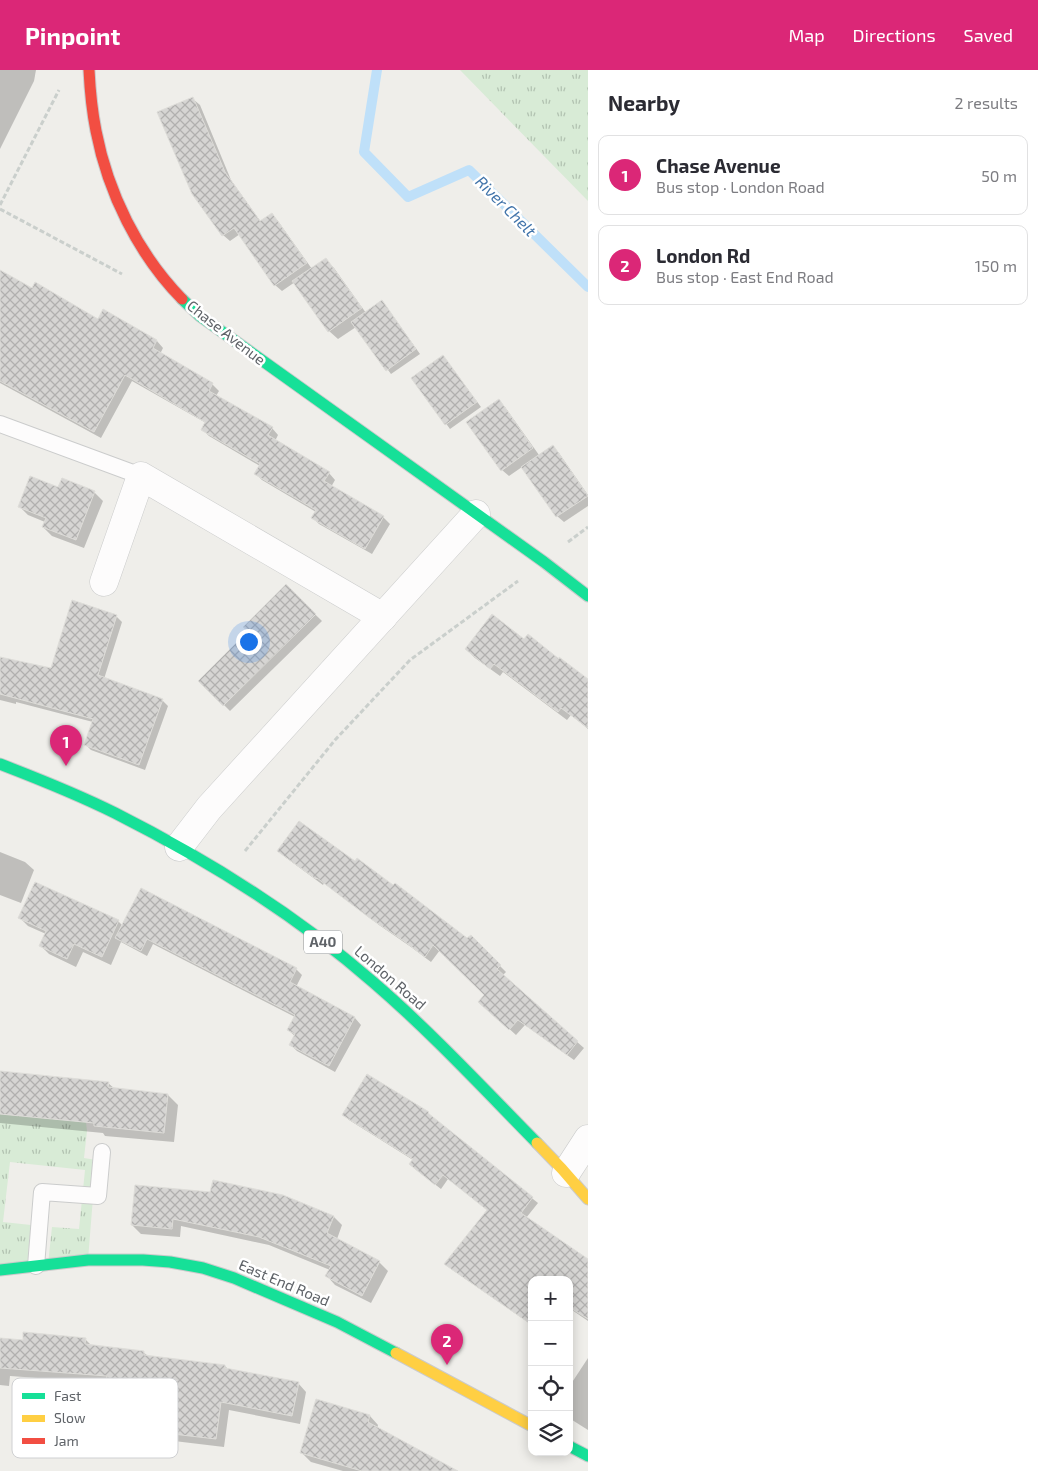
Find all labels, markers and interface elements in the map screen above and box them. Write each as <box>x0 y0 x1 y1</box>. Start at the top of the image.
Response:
text: Pinpoint <box>25 21 120 50</box>
text: Map <box>788 24 825 46</box>
text: Directions <box>853 24 936 46</box>
text: Saved <box>964 24 1013 46</box>
text: Nearby <box>608 90 680 115</box>
text: 2 results <box>955 93 1018 112</box>
text: Chase Avenue <box>656 154 781 177</box>
text: 1 <box>622 166 628 185</box>
text: 50 m <box>981 166 1017 185</box>
water label: River Chelt <box>472 171 541 241</box>
text: Bus stop · London Road <box>656 177 825 196</box>
text: London Rd <box>656 244 750 267</box>
text: 2 <box>620 256 630 275</box>
text: 150 m <box>975 256 1017 275</box>
text: Bus stop · East End Road <box>656 267 834 286</box>
street label: Chase Avenue <box>184 296 269 368</box>
your location <box>236 629 262 655</box>
pin: 1 <box>50 725 82 766</box>
road number: A40 <box>304 930 342 954</box>
street label: London Road <box>351 941 430 1013</box>
street label: East End Road <box>236 1255 333 1309</box>
map controls <box>528 1276 573 1456</box>
button: + <box>528 1276 573 1321</box>
button: − <box>528 1321 573 1366</box>
pin: 2 <box>431 1324 463 1365</box>
button: locate <box>528 1366 573 1411</box>
legend <box>12 1378 178 1458</box>
text: Fast <box>54 1387 81 1404</box>
text: Slow <box>54 1409 86 1426</box>
button: layers <box>528 1411 573 1456</box>
text: Jam <box>54 1432 79 1449</box>

